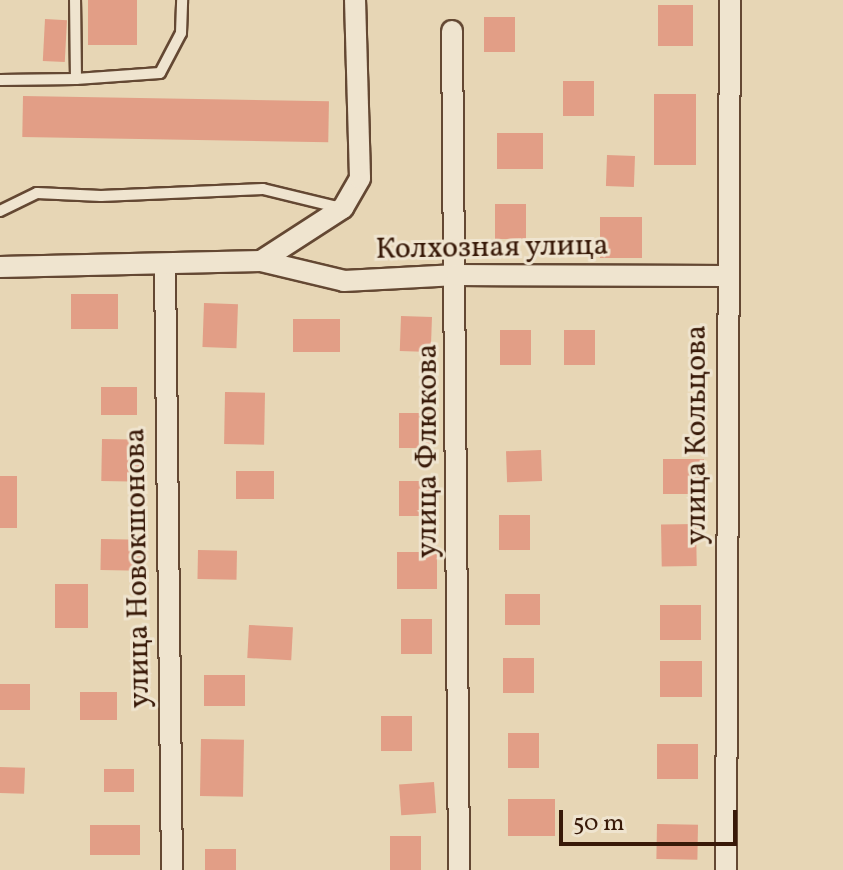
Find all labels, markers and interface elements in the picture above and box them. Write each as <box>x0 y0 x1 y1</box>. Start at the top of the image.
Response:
street label: Колхозная улица <box>375 228 609 268</box>
street label: улица Кольцова <box>679 325 715 545</box>
street label: улица Флюкова <box>410 344 446 558</box>
street label: улица Новокшонова <box>118 427 158 709</box>
scale bar <box>563 794 741 844</box>
text: 50 m <box>573 807 625 841</box>

